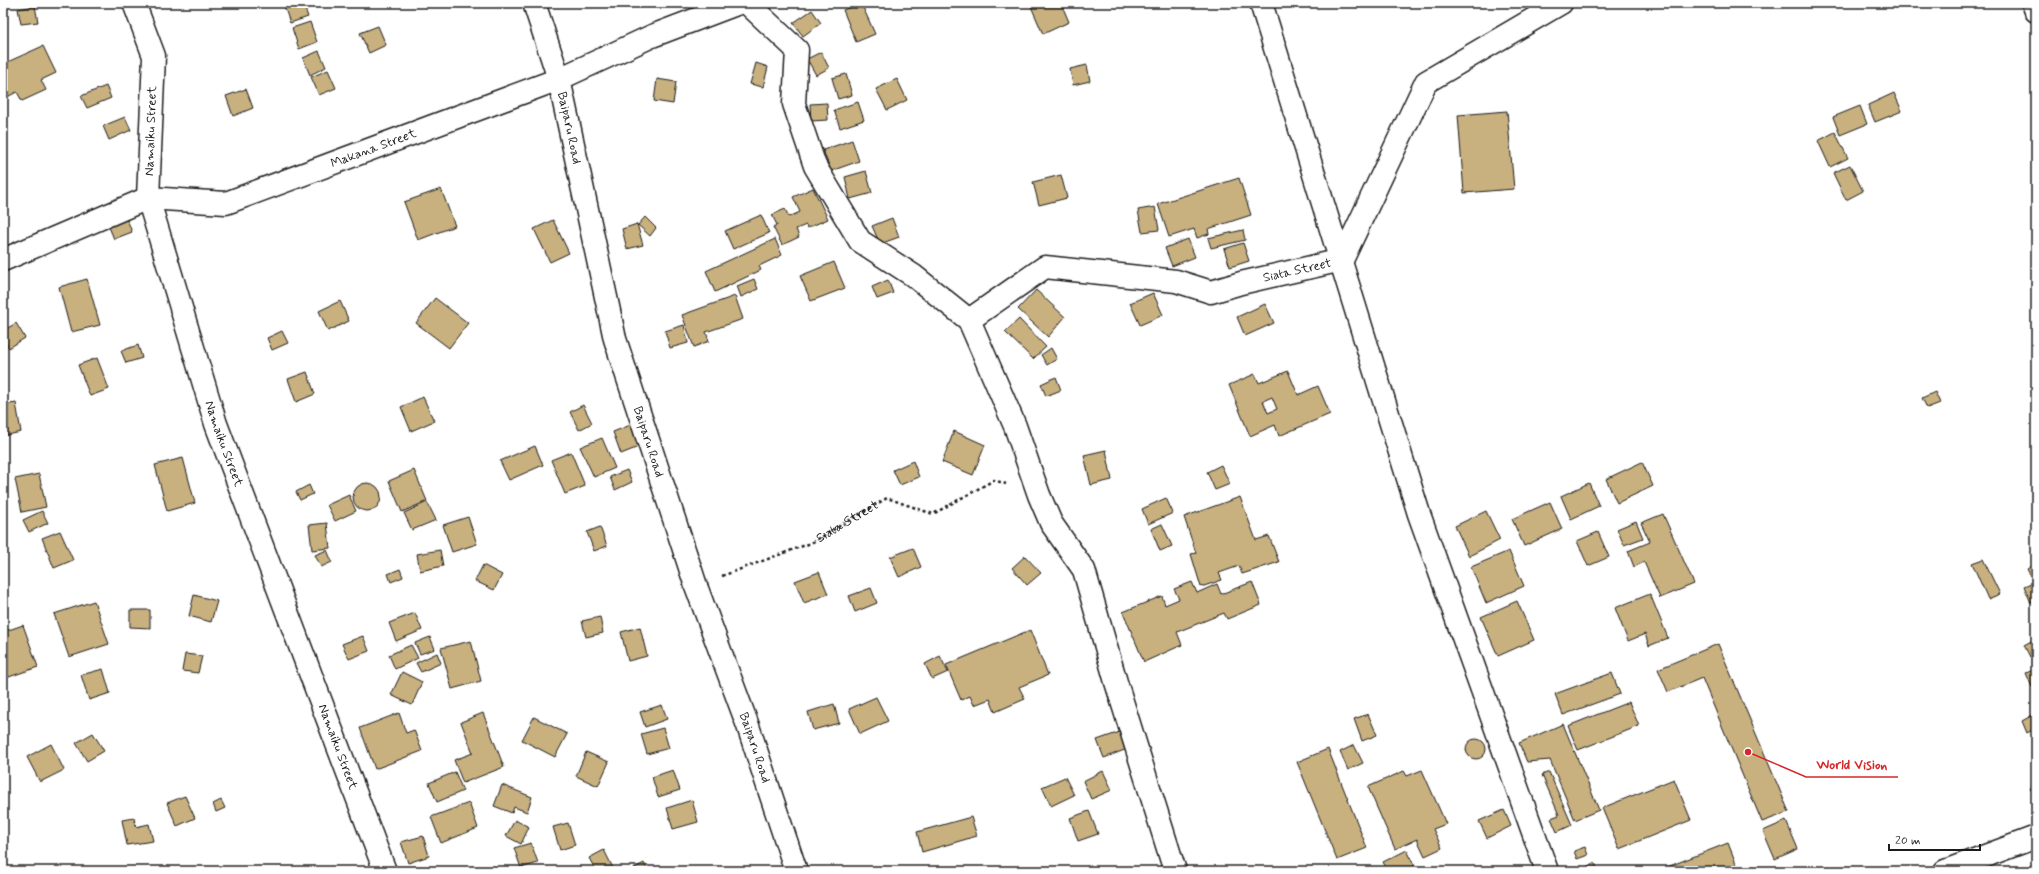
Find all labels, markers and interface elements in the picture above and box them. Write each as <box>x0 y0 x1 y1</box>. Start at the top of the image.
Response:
street label: Namaiku Street <box>141 85 161 176</box>
street label: Baiparu Road <box>553 90 586 166</box>
street label: Makana Street <box>328 124 419 172</box>
street label: Siata Street <box>1261 254 1333 286</box>
street label: Namaiku Street <box>201 399 248 489</box>
street label: Baiparu Road <box>629 404 668 479</box>
street label: Siata Street <box>813 496 882 547</box>
street label: Namaiku Street <box>314 702 362 792</box>
street label: Baiparu Road <box>735 710 775 785</box>
callout: World Vision <box>1806 751 1898 777</box>
text: World Vision <box>1816 756 1887 774</box>
scale bar <box>1889 826 1980 852</box>
text: 20 m <box>1895 833 1921 849</box>

